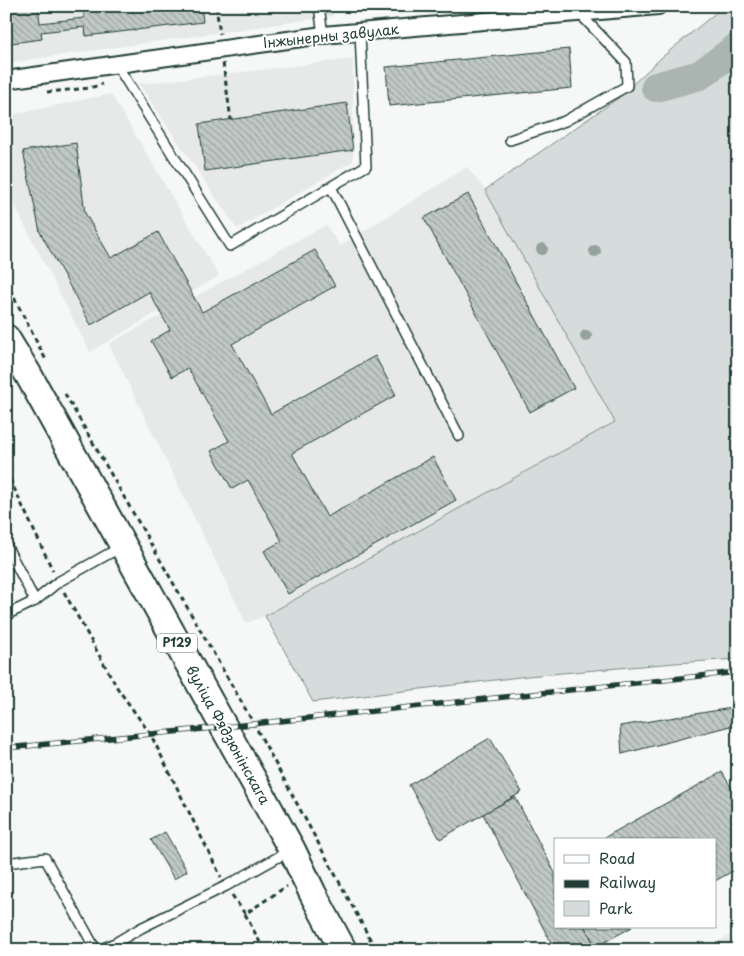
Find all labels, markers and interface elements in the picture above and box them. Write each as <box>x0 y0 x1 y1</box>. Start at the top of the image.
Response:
street label: Інжынерны завулак <box>262 18 400 53</box>
road number: Р129 <box>157 634 197 652</box>
street label: вуліца Фядзюнінскага <box>181 661 276 808</box>
legend <box>554 838 716 928</box>
text: Road <box>599 846 635 869</box>
text: Railway <box>599 870 656 893</box>
text: Park <box>599 896 633 919</box>

